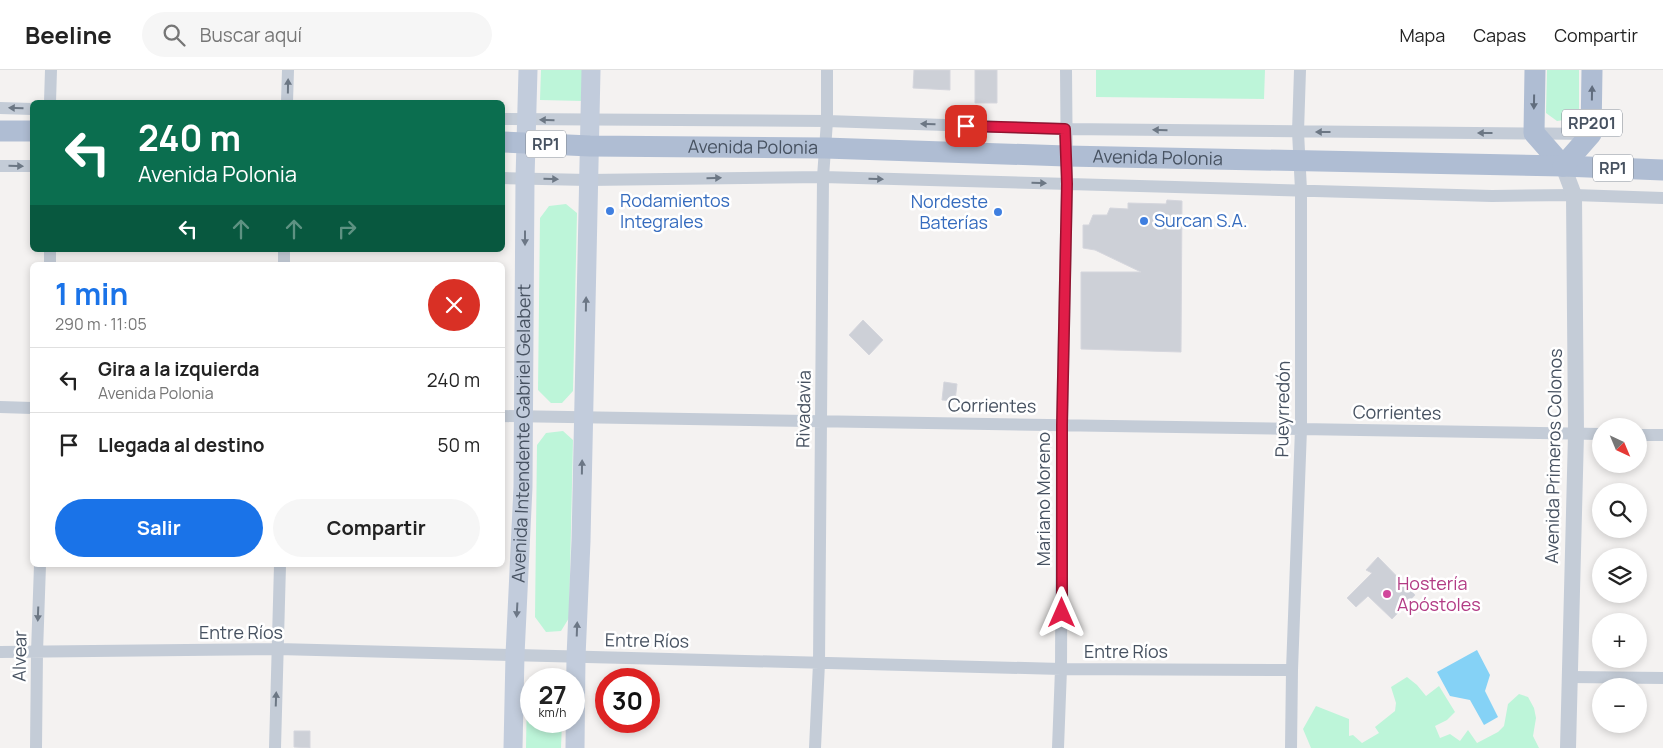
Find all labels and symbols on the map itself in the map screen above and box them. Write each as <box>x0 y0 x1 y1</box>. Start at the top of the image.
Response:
one-way arrow <box>284 78 292 94</box>
one-way arrow <box>1588 84 1596 100</box>
one-way arrow <box>1530 94 1538 110</box>
one-way arrow <box>8 104 24 112</box>
pin <box>945 105 987 147</box>
road number: RP201 <box>1562 110 1622 136</box>
one-way arrow <box>538 116 554 124</box>
one-way arrow <box>920 120 936 128</box>
one-way arrow <box>1152 126 1168 134</box>
one-way arrow <box>1314 128 1330 136</box>
one-way arrow <box>1477 129 1493 137</box>
road number: RP1 <box>526 131 566 158</box>
street label: Avenida Polonia <box>688 134 818 159</box>
street label: Avenida Polonia <box>1092 144 1223 170</box>
road number: RP1 <box>1593 155 1633 182</box>
one-way arrow <box>9 162 25 170</box>
one-way arrow <box>706 174 722 182</box>
one-way arrow <box>543 175 559 183</box>
one-way arrow <box>868 175 884 183</box>
one-way arrow <box>1031 179 1047 187</box>
place label: Rodamientos Integrales <box>620 188 730 233</box>
place label: Nordeste Baterías <box>911 189 988 234</box>
marker: Rodamientos Integrales <box>604 205 616 217</box>
marker: Nordeste Baterías <box>992 206 1004 218</box>
place label: Surcan S.A. <box>1154 208 1247 232</box>
marker: Surcan S.A. <box>1138 215 1150 227</box>
one-way arrow <box>521 230 529 246</box>
street label: Avenida Intendente Gabriel Gelabert <box>505 284 535 583</box>
one-way arrow <box>582 296 590 312</box>
street label: Avenida Primeros Colonos <box>1539 348 1567 564</box>
street label: Pueyrredón <box>1269 360 1295 458</box>
street label: Rivadavia <box>790 370 816 448</box>
street label: Corrientes <box>948 392 1036 418</box>
street label: Corrientes <box>1353 399 1441 425</box>
north arrow <box>1592 418 1648 472</box>
street label: Mariano Moreno <box>1031 432 1055 566</box>
one-way arrow <box>578 459 586 475</box>
place label: Hostería Apóstoles <box>1397 571 1481 616</box>
position arrow <box>1035 586 1087 638</box>
marker: Hostería Apóstoles <box>1381 588 1393 600</box>
one-way arrow <box>513 603 521 619</box>
one-way arrow <box>34 606 42 622</box>
street label: Entre Ríos <box>199 620 283 644</box>
one-way arrow <box>573 621 581 637</box>
street label: Entre Ríos <box>605 627 689 653</box>
street label: Alvear <box>7 630 31 682</box>
street label: Entre Ríos <box>1084 639 1168 663</box>
speed limit sign: 30 <box>595 668 660 733</box>
one-way arrow <box>273 691 281 707</box>

